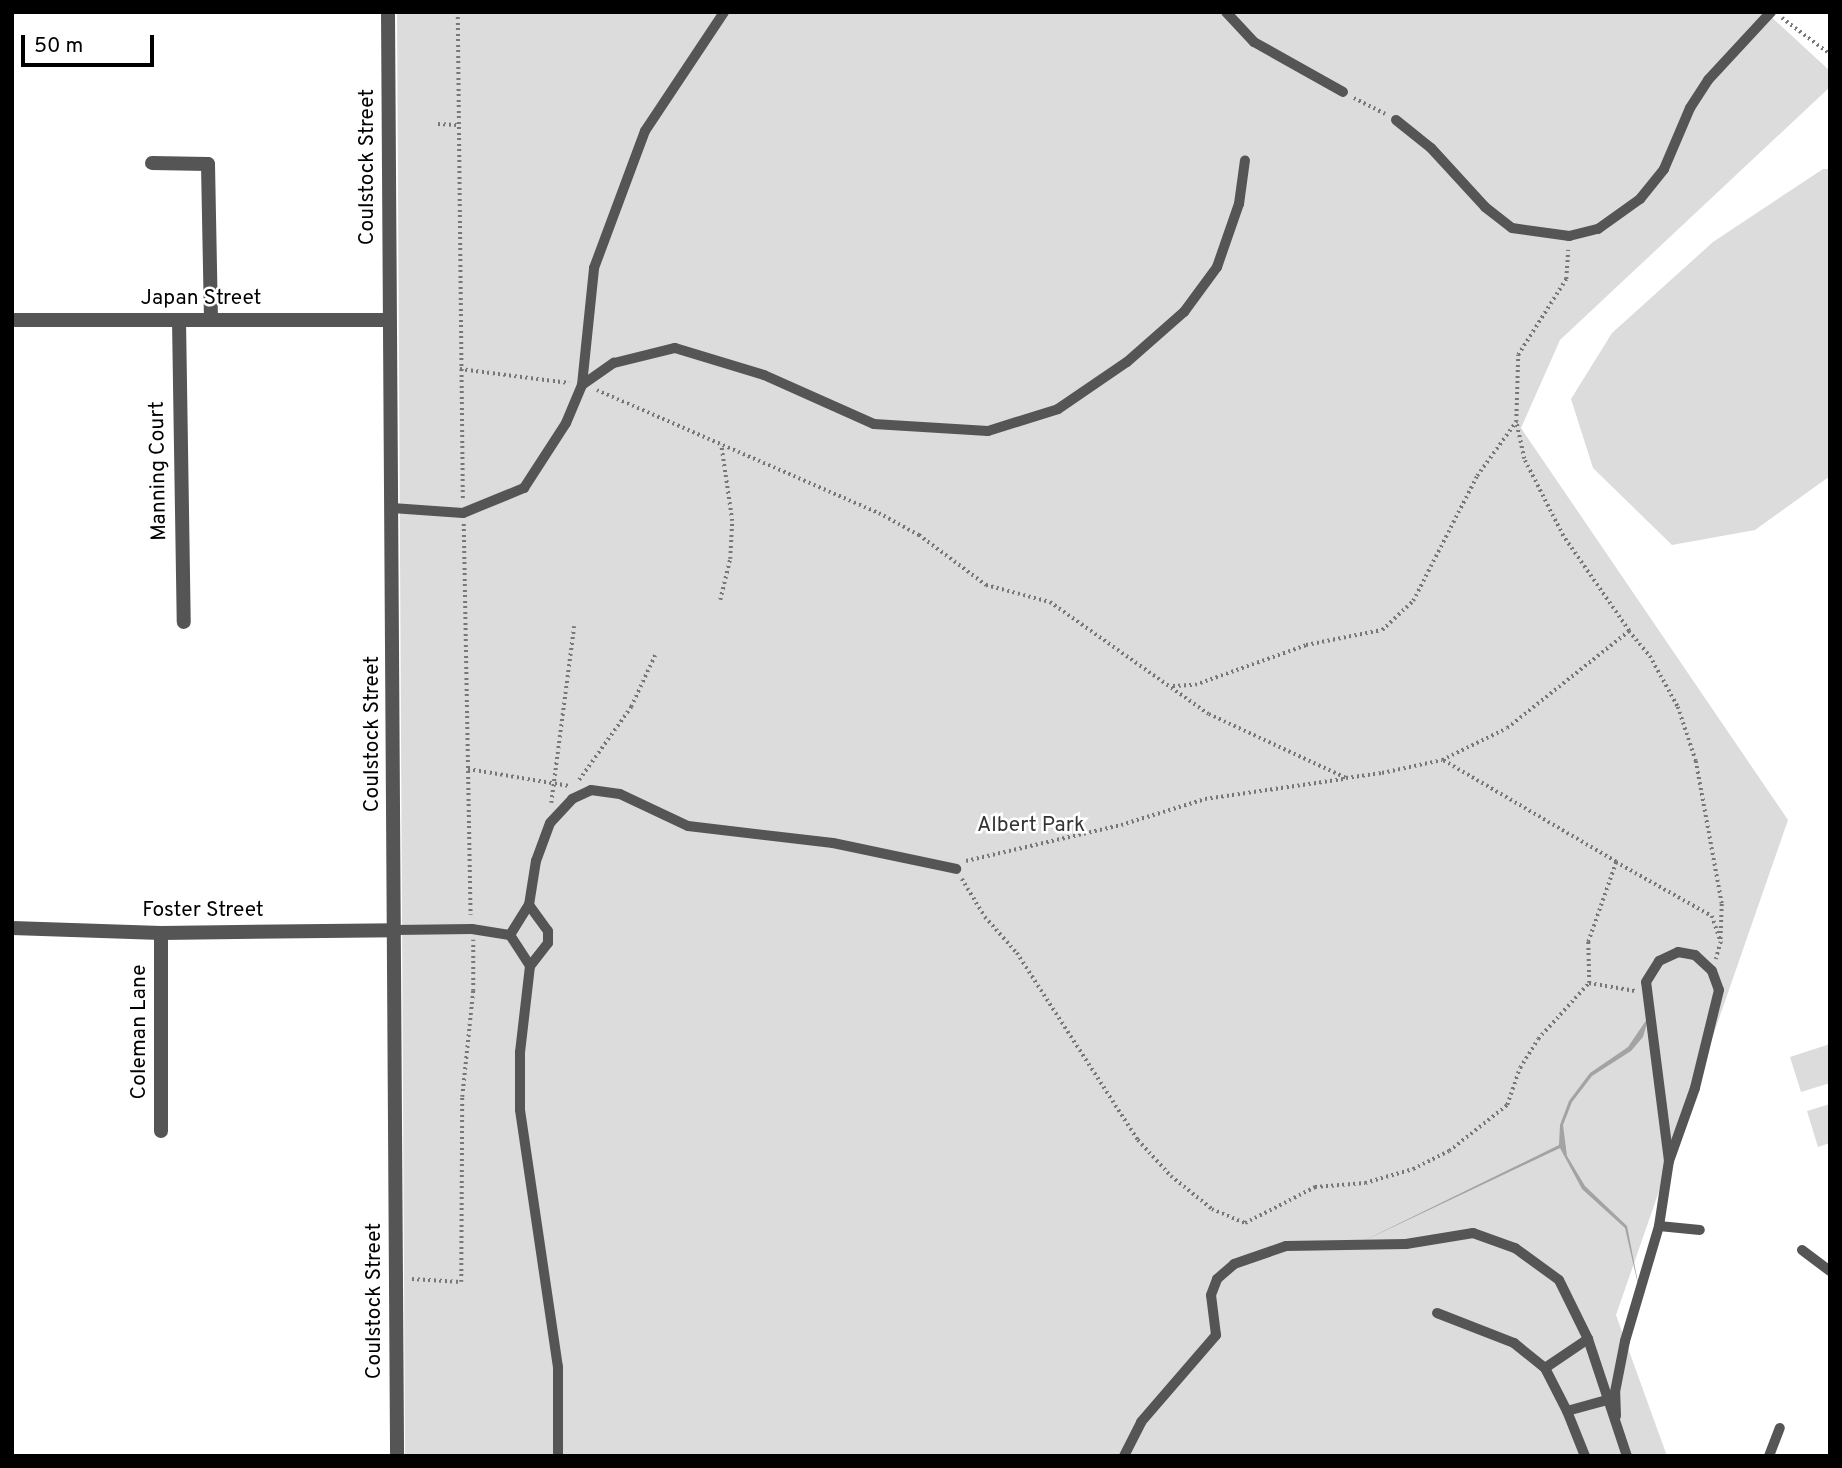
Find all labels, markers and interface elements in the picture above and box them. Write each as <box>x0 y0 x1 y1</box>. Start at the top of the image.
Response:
scale bar <box>24 21 158 65</box>
text: 50 m <box>34 33 83 60</box>
street label: Coulstock Street <box>355 89 381 245</box>
street label: Japan Street <box>141 286 261 312</box>
street label: Manning Court <box>145 401 173 541</box>
street label: Coulstock Street <box>360 656 386 812</box>
park label: Albert Park <box>977 813 1085 839</box>
street label: Foster Street <box>142 898 264 924</box>
street label: Coleman Lane <box>127 965 153 1099</box>
street label: Coulstock Street <box>362 1223 388 1379</box>

